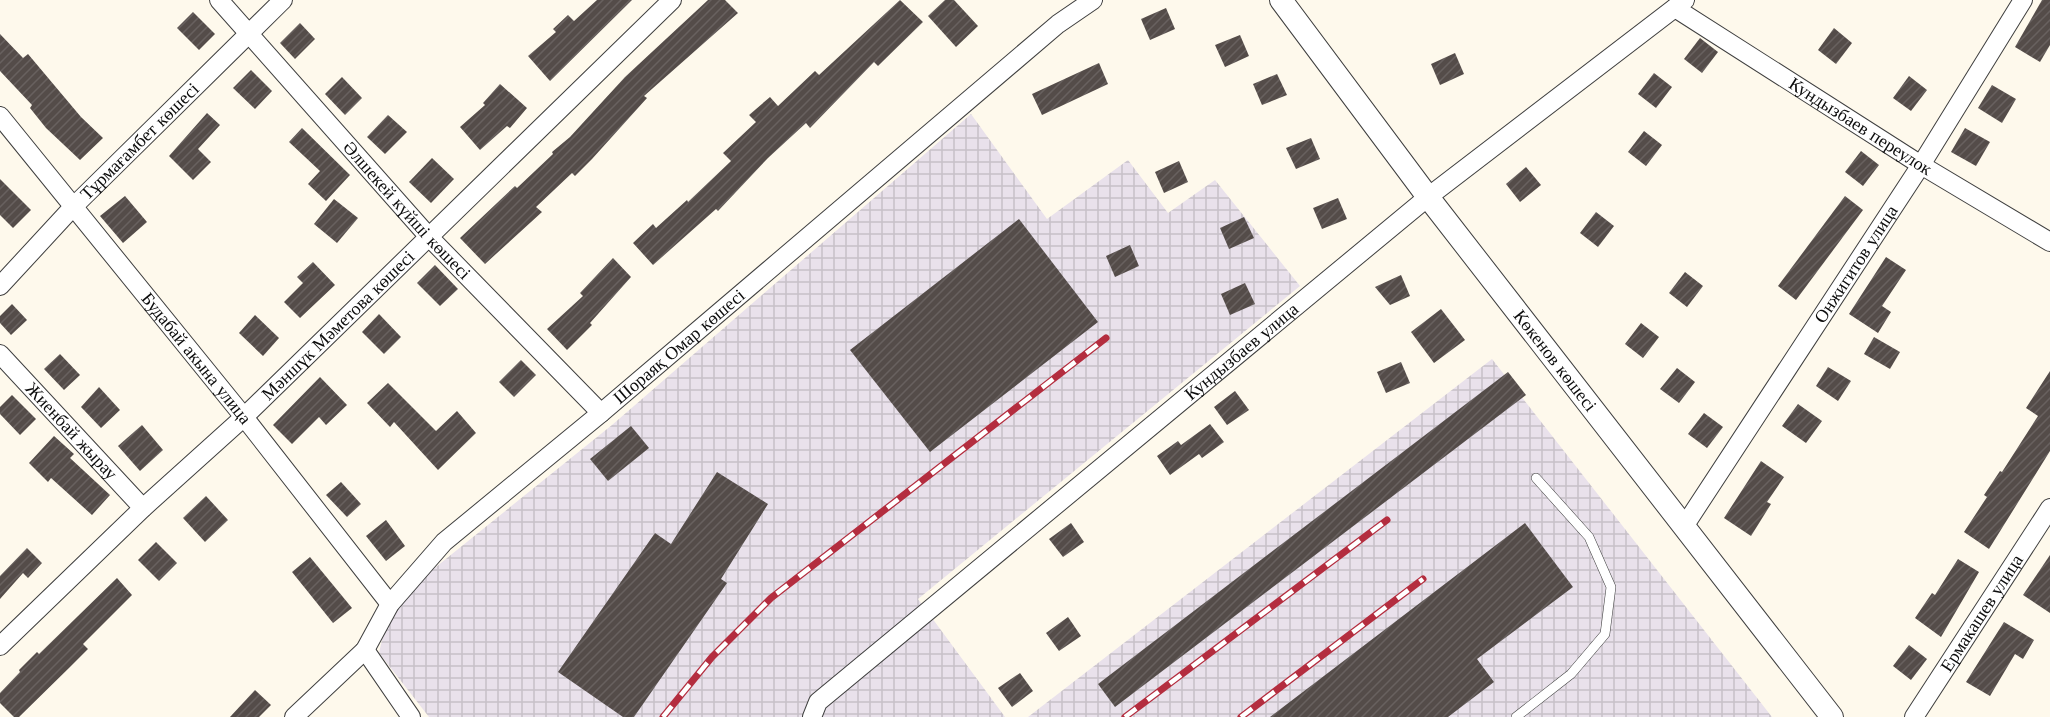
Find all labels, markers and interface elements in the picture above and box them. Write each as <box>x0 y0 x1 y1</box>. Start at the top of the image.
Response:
street label: Кундызбаев переулок <box>1785 73 1936 180</box>
street label: Тұрмағамбет көшесі <box>76 78 203 205</box>
street label: Әлшекей күйші көшесі <box>338 137 475 284</box>
street label: Онжигитов улица <box>1809 201 1903 327</box>
street label: Мәншүк Мәметова көшесі <box>257 246 419 405</box>
street label: Шораяқ Омар көшесі <box>609 284 749 409</box>
street label: Будабай акына улица <box>137 288 256 429</box>
street label: Кундызбаев улица <box>1180 298 1303 405</box>
street label: Көкенов көшесі <box>1509 305 1601 416</box>
street label: Жиенбай жырау <box>21 378 122 484</box>
street label: Ермакашев улица <box>1935 550 2028 676</box>

